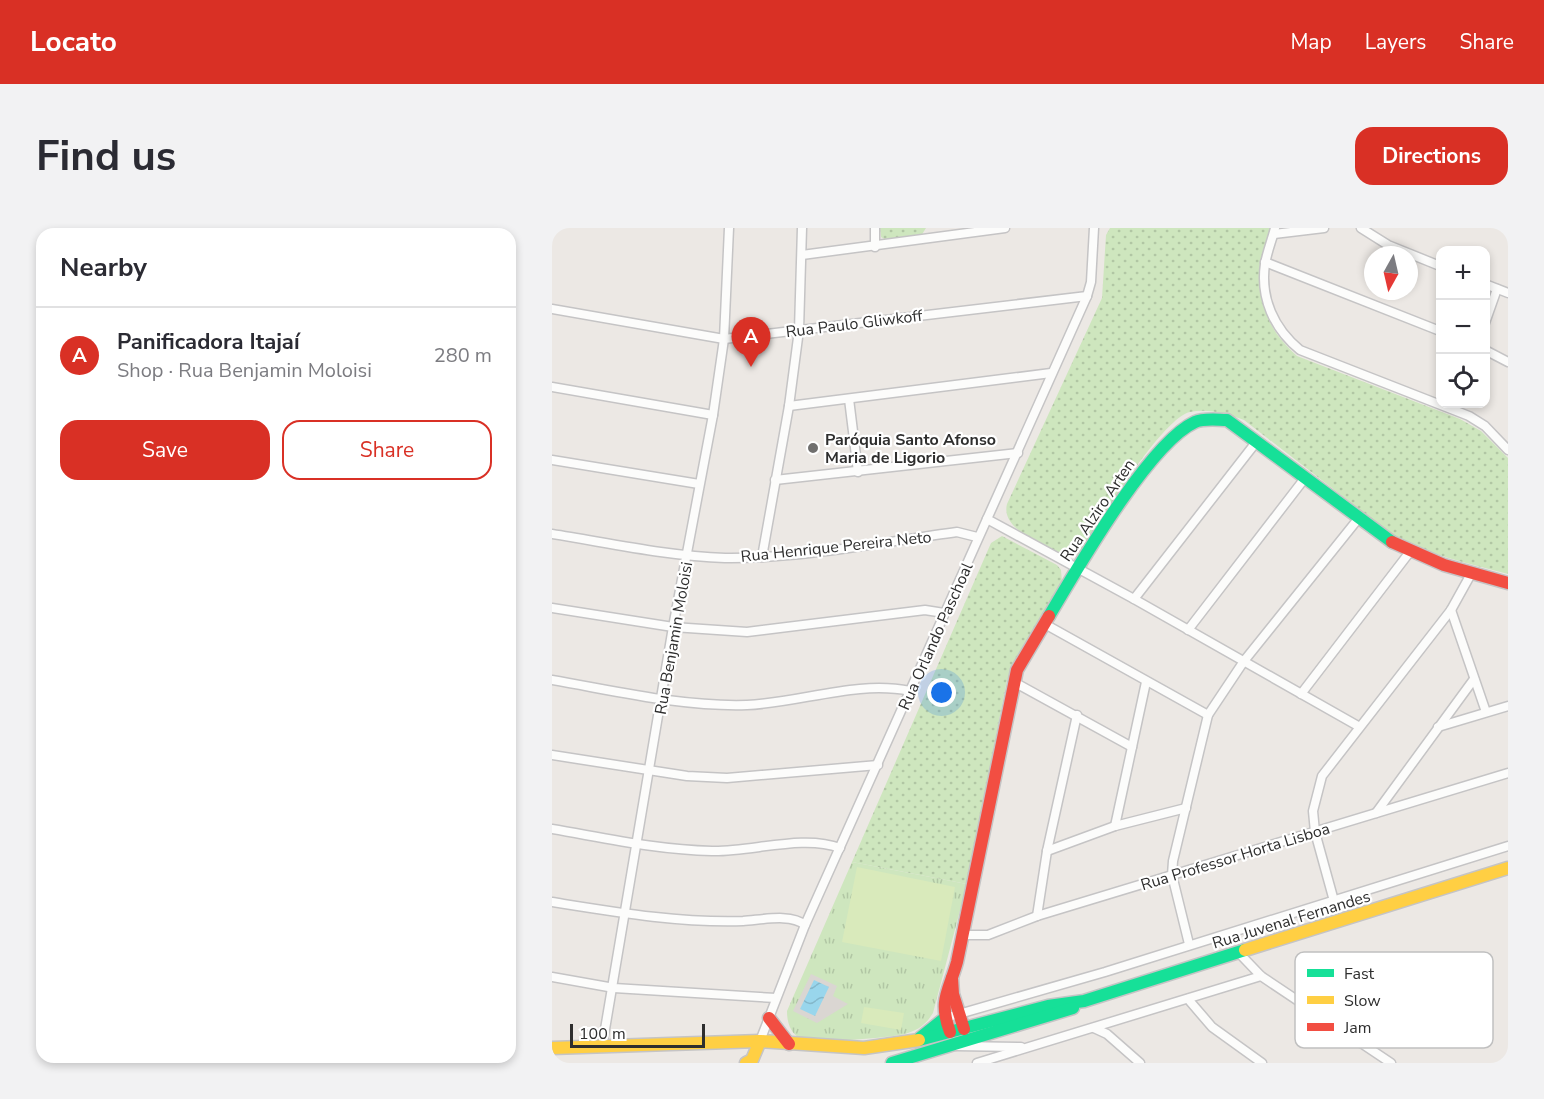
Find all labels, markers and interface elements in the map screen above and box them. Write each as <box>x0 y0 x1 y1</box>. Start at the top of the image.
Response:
text: Locato <box>30 23 117 61</box>
text: Map <box>1290 28 1332 56</box>
text: Layers <box>1365 28 1426 56</box>
text: Share <box>1459 28 1514 56</box>
button: Directions <box>1355 127 1508 185</box>
text: Find us <box>36 128 176 185</box>
north arrow <box>1364 246 1418 300</box>
map controls <box>1436 246 1490 408</box>
button: + <box>1436 246 1490 300</box>
text: Nearby <box>60 250 147 285</box>
button: − <box>1436 300 1490 354</box>
street label: Rua Paulo Gliwkoff <box>784 305 924 343</box>
pin: A <box>732 318 770 367</box>
text: Panificadora Itajaí <box>117 327 300 357</box>
text: A <box>72 342 87 369</box>
text: 280 m <box>434 342 492 369</box>
button: locate <box>1436 354 1490 408</box>
text: Shop · Rua Benjamin Moloisi <box>117 357 372 384</box>
button: Save <box>60 420 270 480</box>
button: Share <box>282 420 492 480</box>
place label: Paróquia Santo Afonso Maria de Ligorio <box>825 429 996 469</box>
marker: Paróquia Santo Afonso Maria de Ligorio <box>806 441 820 455</box>
street label: Rua Alziro Arten <box>1055 455 1140 566</box>
street label: Rua Henrique Pereira Neto <box>740 526 933 568</box>
street label: Rua Orlando Paschoal <box>893 559 978 714</box>
street label: Rua Benjamin Moloisi <box>650 560 698 716</box>
your location <box>927 678 956 707</box>
street label: Rua Professor Horta Lisboa <box>1138 818 1333 896</box>
street label: Rua Juvenal Fernandes <box>1209 885 1373 955</box>
legend <box>1295 952 1493 1048</box>
text: Fast <box>1344 963 1375 985</box>
text: Slow <box>1344 990 1381 1012</box>
text: Jam <box>1343 1017 1371 1039</box>
scale bar <box>570 1021 705 1048</box>
text: 100 m <box>579 1023 626 1045</box>

